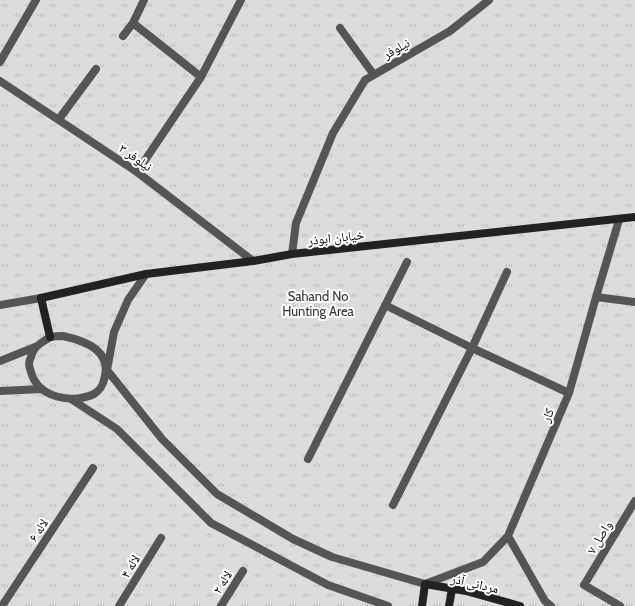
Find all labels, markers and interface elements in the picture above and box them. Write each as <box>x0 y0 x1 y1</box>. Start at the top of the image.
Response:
street label: نیلوفر <box>379 34 413 63</box>
street label: نیلوفر ۳ <box>116 140 156 175</box>
street label: خیابان ابوذر <box>306 226 365 249</box>
park label: Sahand No Hunting Area <box>282 288 355 319</box>
street label: کار <box>537 405 558 426</box>
street label: لاله ۶ <box>25 515 51 544</box>
street label: واصل ۷ <box>583 518 616 557</box>
street label: لاله ۴ <box>117 551 143 580</box>
street label: لاله ۲ <box>209 567 235 596</box>
street label: مردانی آذر <box>448 570 501 597</box>

